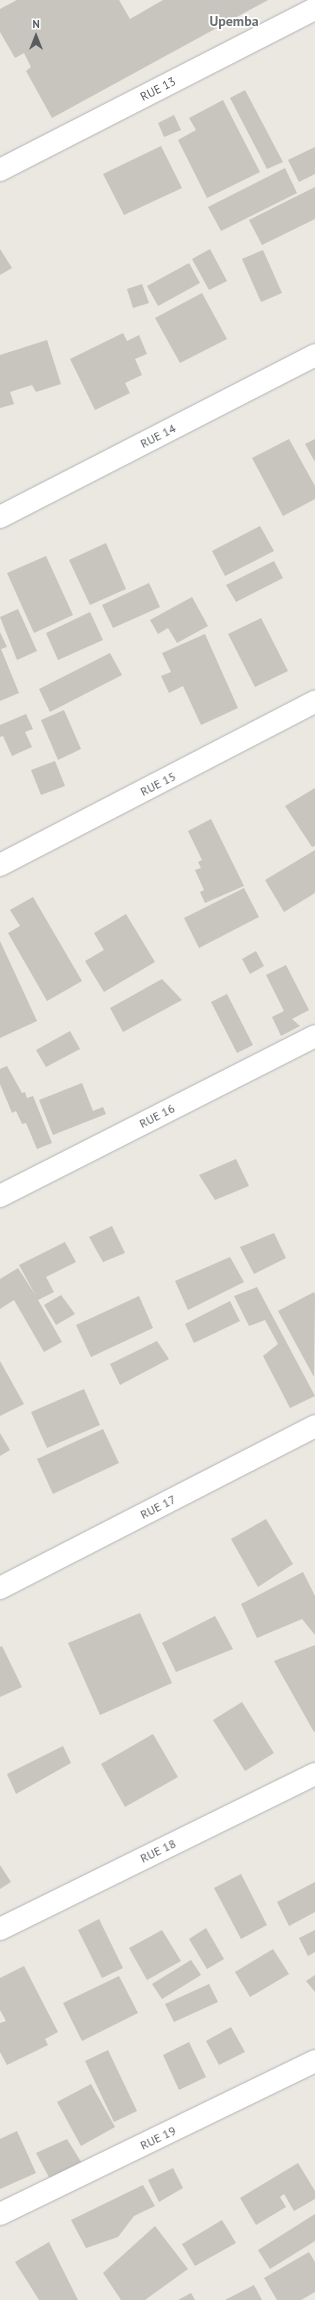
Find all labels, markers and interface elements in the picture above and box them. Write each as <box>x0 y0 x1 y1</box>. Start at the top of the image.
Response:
district label: Upemba <box>209 13 259 29</box>
north arrow <box>16 16 56 56</box>
text: N <box>32 17 40 31</box>
street label: RUE 13 <box>138 74 178 104</box>
street label: RUE 14 <box>138 421 178 451</box>
street label: RUE 15 <box>138 769 178 799</box>
street label: RUE 16 <box>137 1101 177 1131</box>
street label: RUE 17 <box>138 1492 178 1522</box>
street label: RUE 18 <box>138 1836 178 1866</box>
street label: RUE 19 <box>138 2123 178 2153</box>

